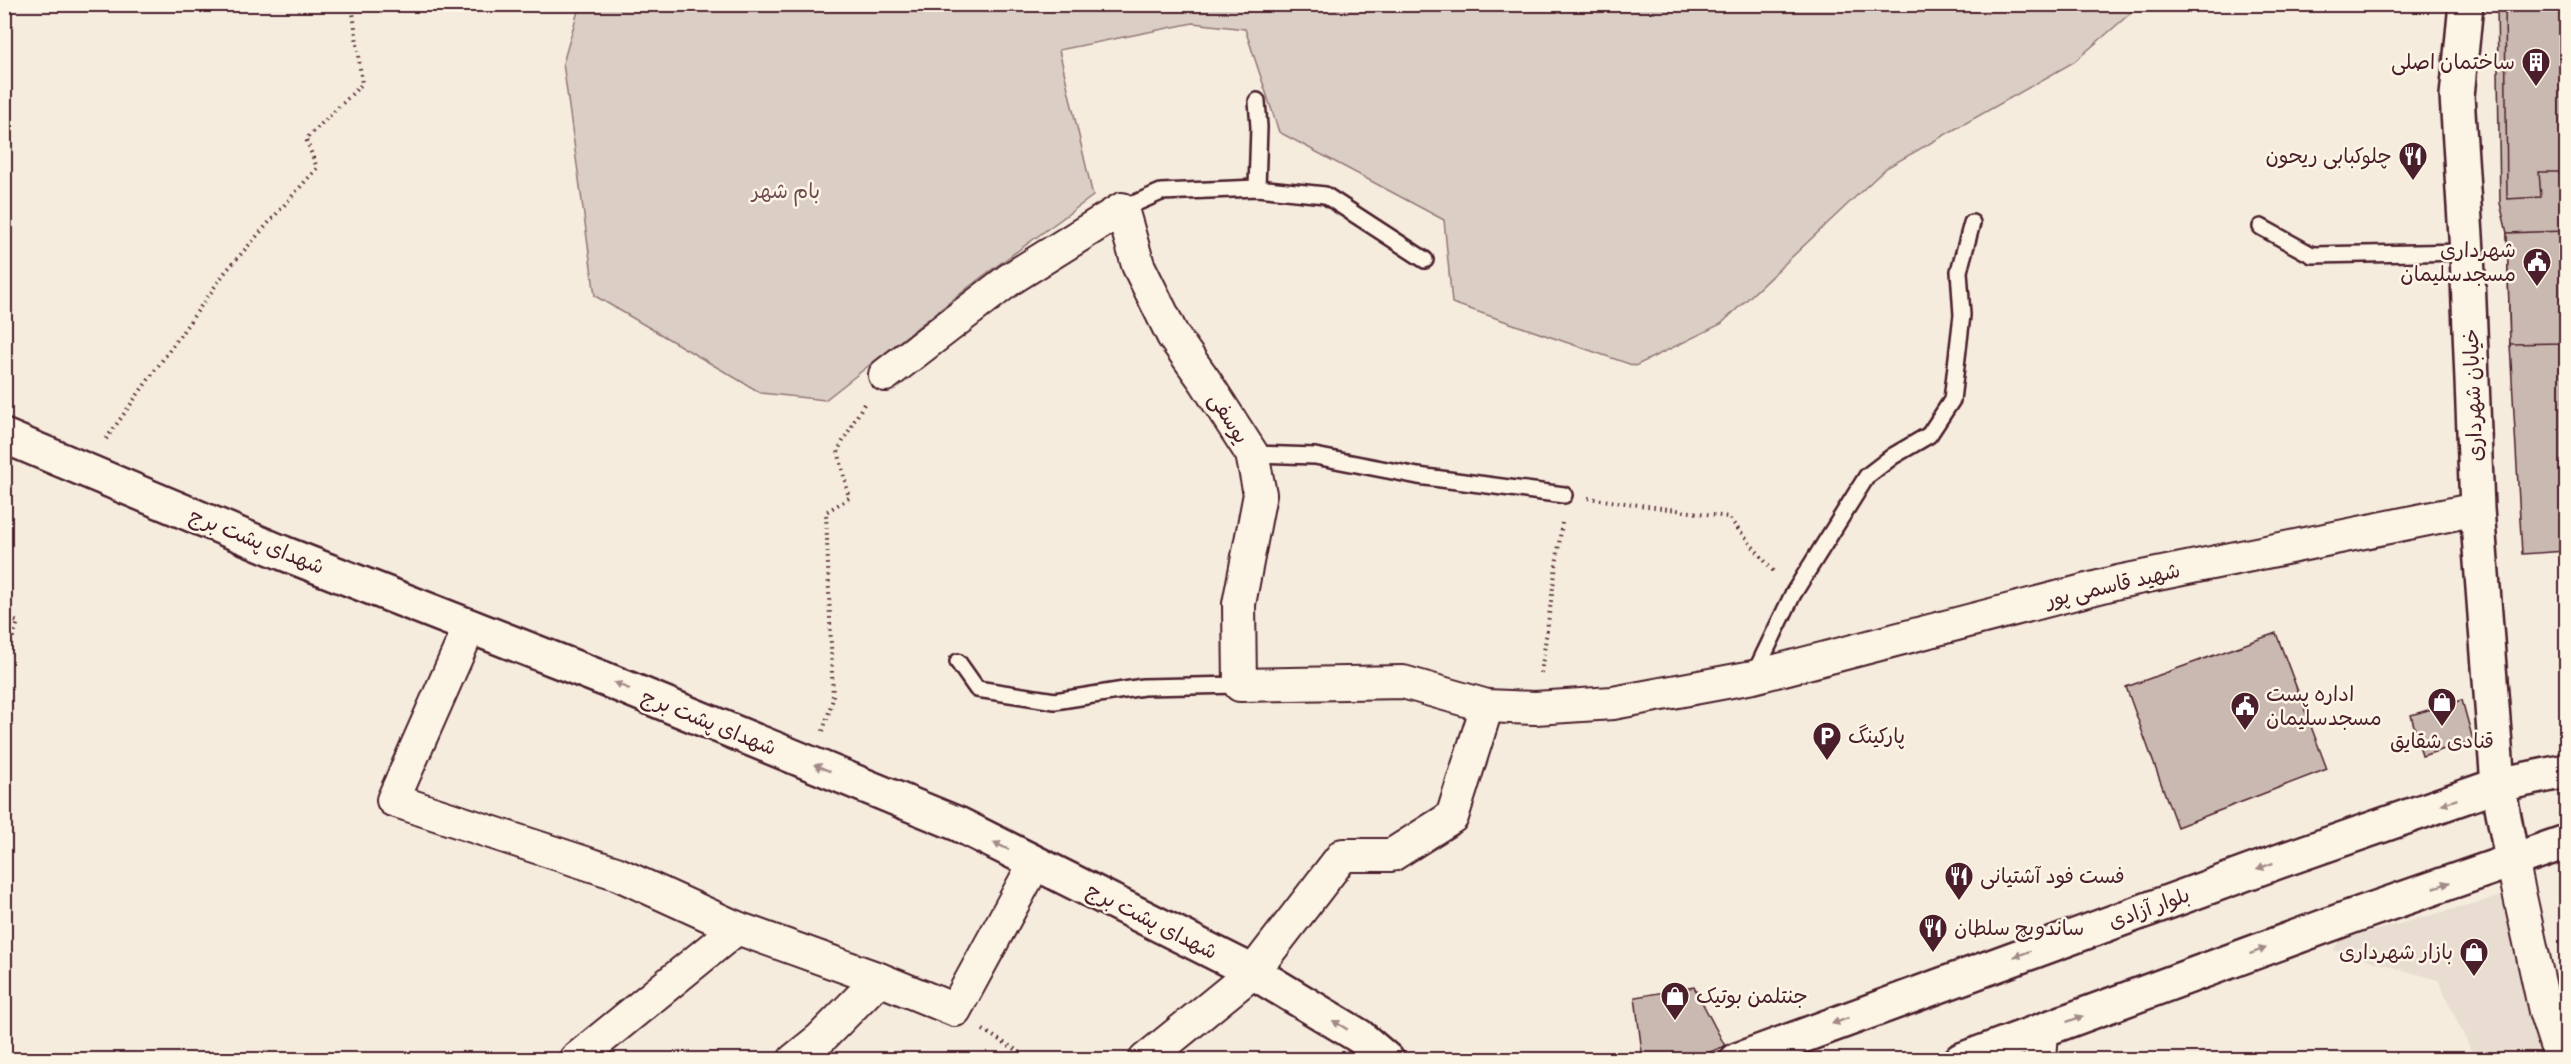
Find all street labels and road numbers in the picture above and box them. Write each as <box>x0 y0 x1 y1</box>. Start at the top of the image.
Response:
street label: خیابان شهرداری <box>2457 328 2488 462</box>
street label: یوسفی <box>1202 387 1256 449</box>
street label: شهدای پشت برج <box>185 501 329 581</box>
street label: شهید قاسمی پور <box>2041 556 2183 615</box>
street label: شهدای پشت برج <box>637 682 781 762</box>
street label: شهدای پشت برج <box>1082 876 1222 966</box>
street label: بلوار آزادی <box>2104 880 2193 935</box>

